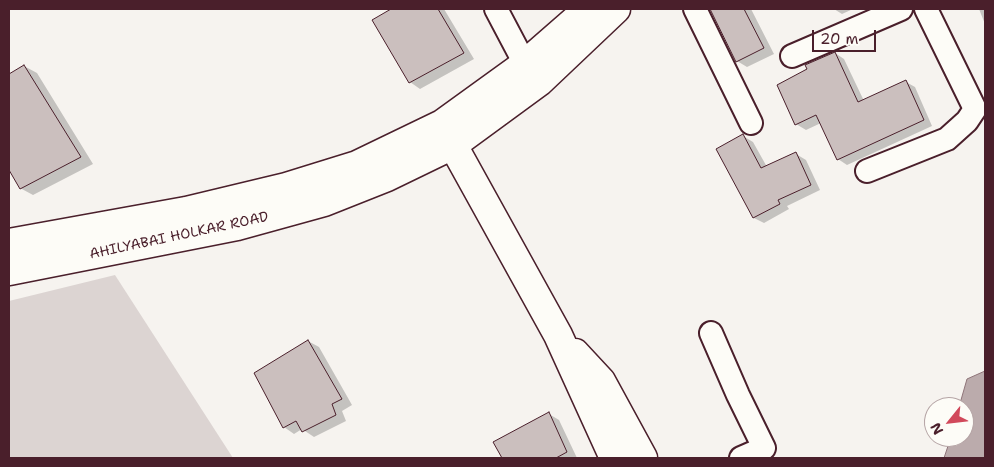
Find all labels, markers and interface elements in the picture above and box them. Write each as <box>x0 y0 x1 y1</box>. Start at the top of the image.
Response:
scale bar <box>814 20 878 52</box>
text: 20 m <box>820 29 859 49</box>
street label: AHILYABAI HOLKAR ROAD <box>88 209 270 263</box>
north arrow <box>924 397 974 447</box>
text: N <box>926 420 947 438</box>

